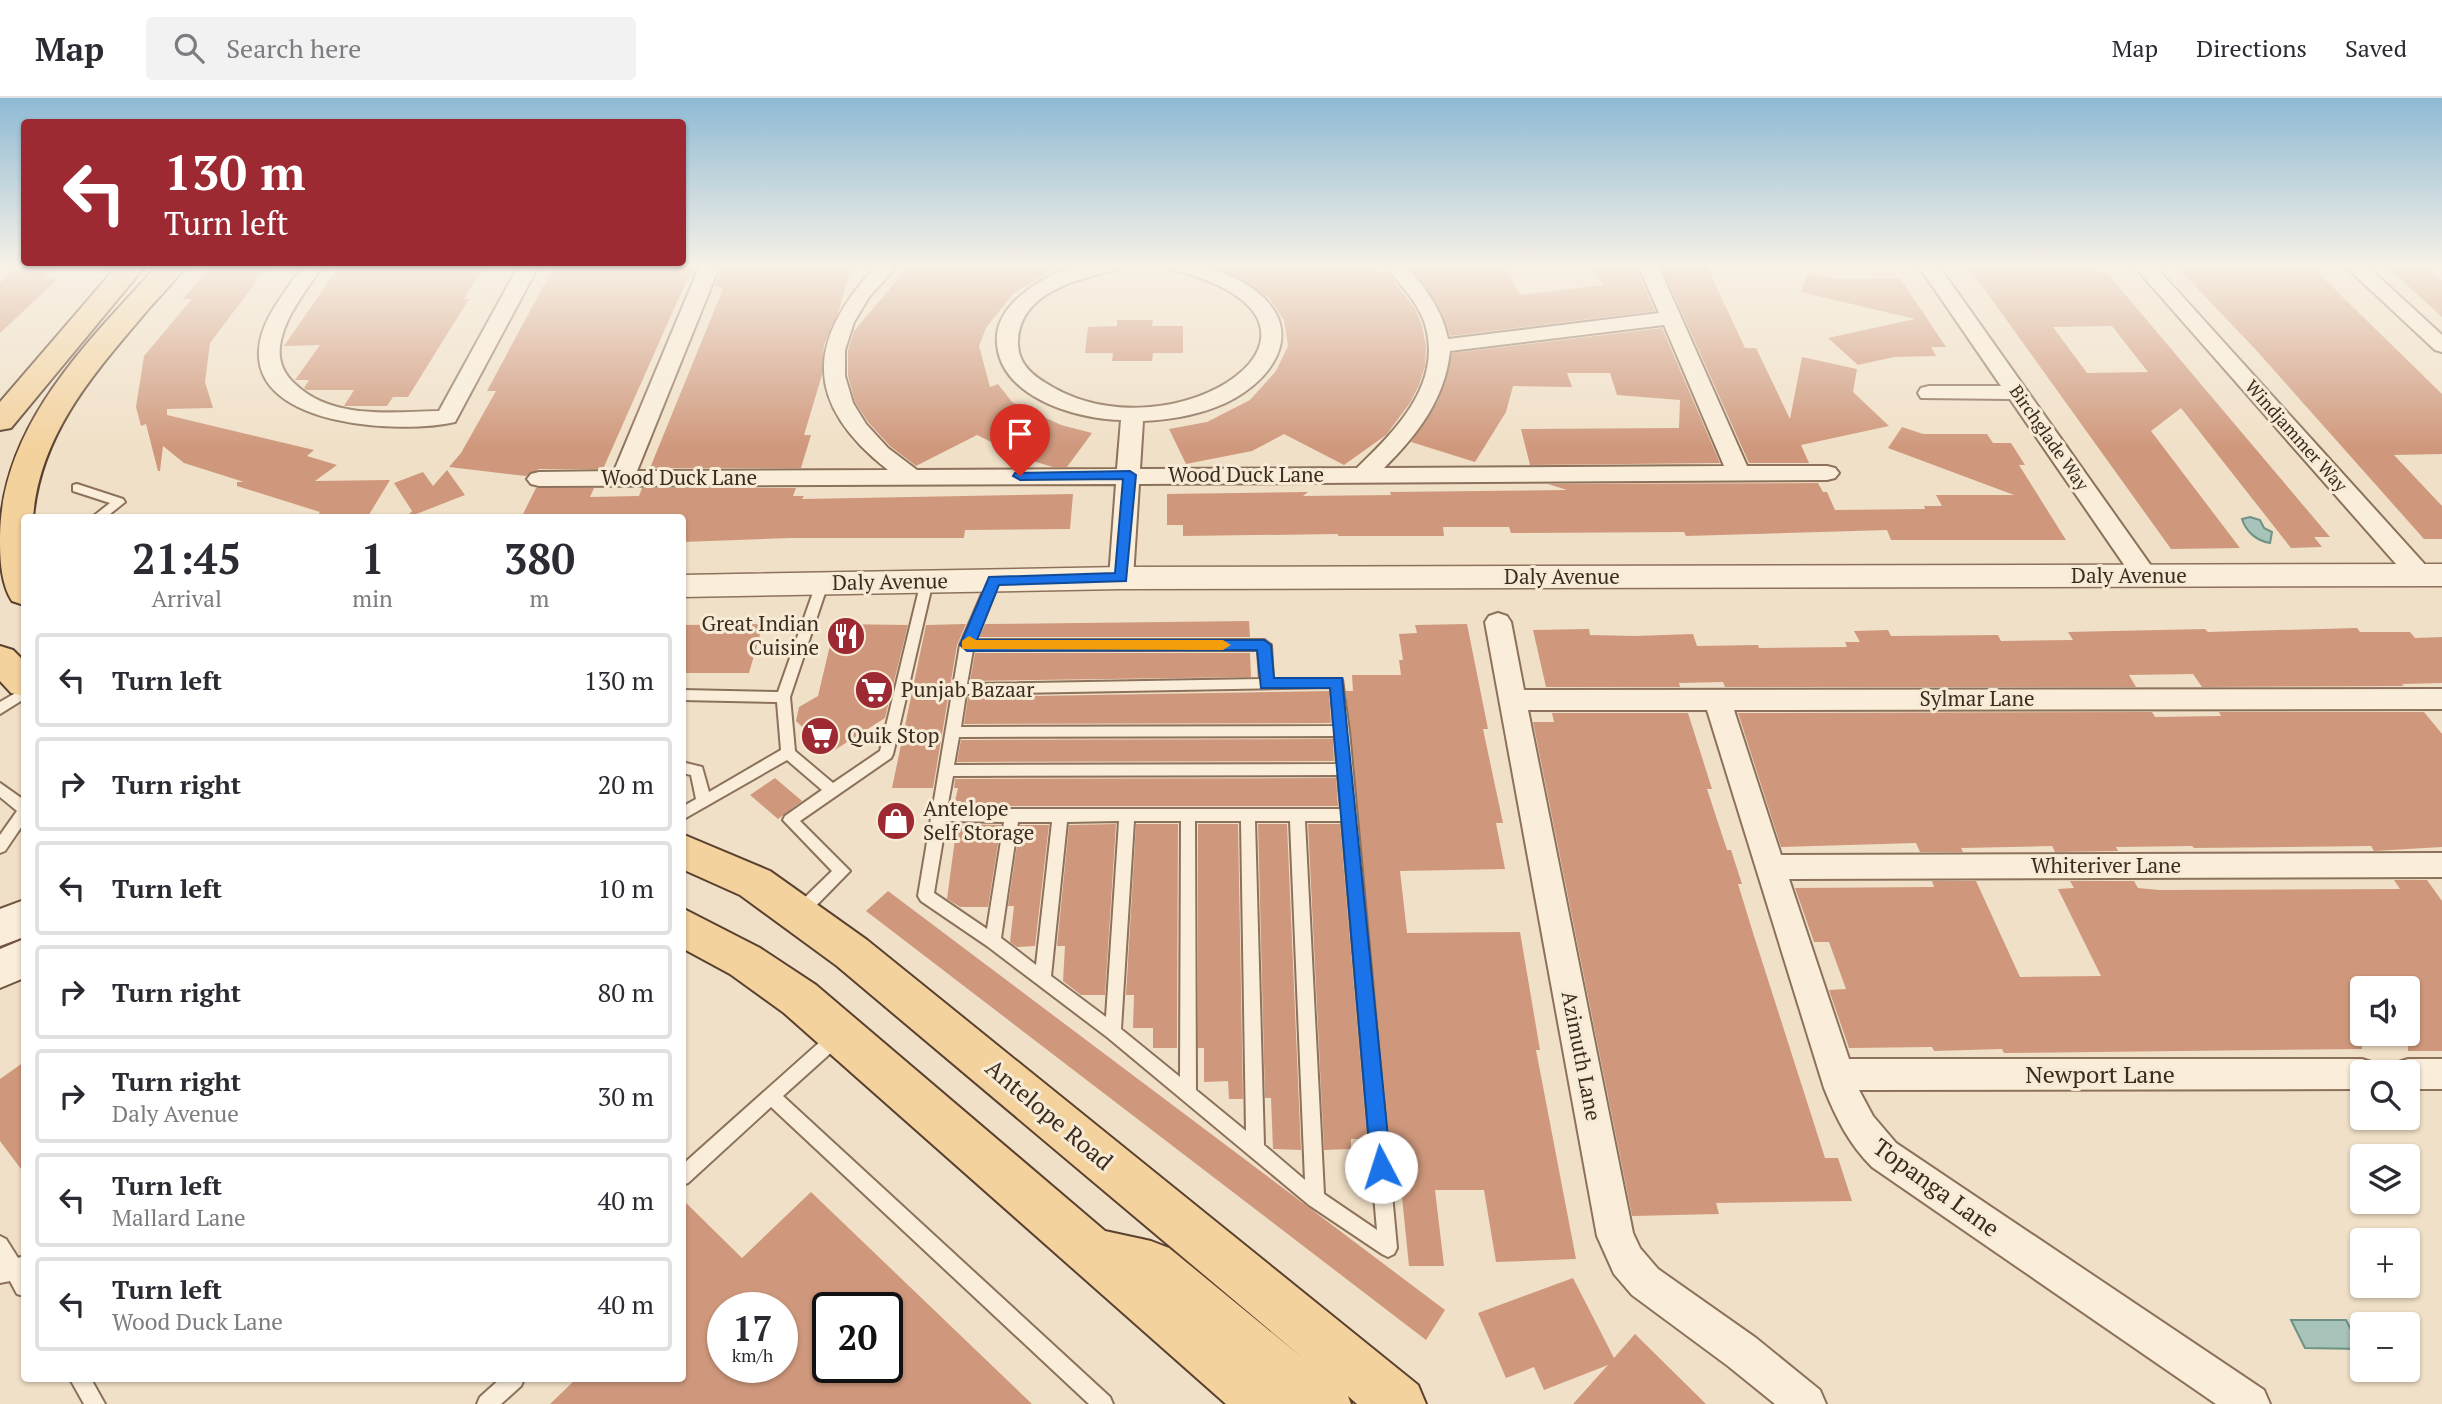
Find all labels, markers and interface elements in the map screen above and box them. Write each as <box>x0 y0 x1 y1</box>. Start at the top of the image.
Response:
search box <box>146 17 636 80</box>
text: Map <box>35 27 104 70</box>
icon: search <box>170 29 208 67</box>
text: Search here <box>226 31 361 65</box>
text: Map <box>2112 32 2158 64</box>
text: Directions <box>2196 32 2307 64</box>
text: Saved <box>2345 32 2407 64</box>
text: 130 m <box>164 139 306 204</box>
icon: left <box>49 147 140 238</box>
text: Turn left <box>164 202 288 244</box>
street label: Windjammer Way <box>2240 374 2354 497</box>
street label: Birchglade Way <box>2005 380 2096 496</box>
pin <box>990 404 1050 476</box>
icon: arrive <box>1001 415 1039 453</box>
street label: Wood Duck Lane <box>1168 460 1324 488</box>
street label: Wood Duck Lane <box>601 463 757 491</box>
text: 21:45 <box>132 530 241 586</box>
text: 1 <box>361 530 384 586</box>
text: 380 <box>504 530 575 586</box>
street label: Daly Avenue <box>2071 561 2187 589</box>
street label: Daly Avenue <box>1504 562 1620 590</box>
street label: Daly Avenue <box>832 566 948 596</box>
text: Arrival <box>151 583 222 614</box>
text: min <box>352 583 393 614</box>
text: m <box>529 583 549 614</box>
place label: Great Indian Cuisine <box>702 609 820 661</box>
restaurant icon: Great Indian Cuisine <box>825 615 867 657</box>
icon: left <box>53 661 91 699</box>
text: Turn left <box>112 663 222 697</box>
text: 130 m <box>584 663 654 697</box>
supermarket icon: Punjab Bazaar <box>853 669 895 711</box>
place label: Punjab Bazaar <box>901 675 1034 703</box>
street label: Sylmar Lane <box>1919 684 2035 712</box>
supermarket icon: Quik Stop <box>799 715 841 757</box>
place label: Quik Stop <box>847 721 940 749</box>
icon: right <box>53 765 91 803</box>
text: Turn right <box>112 767 241 801</box>
text: 20 m <box>598 767 654 801</box>
place label: Antelope Self Storage <box>923 794 1034 846</box>
shop icon: Antelope Self Storage <box>875 800 917 842</box>
street label: Whiteriver Lane <box>2031 851 2181 879</box>
icon: left <box>53 869 91 907</box>
text: Turn left <box>112 871 222 905</box>
text: 10 m <box>598 871 654 905</box>
icon: right <box>53 973 91 1011</box>
text: Turn right <box>112 975 241 1009</box>
text: 80 m <box>598 975 654 1009</box>
map controls <box>2350 976 2420 1382</box>
button: sound <box>2350 976 2420 1046</box>
street label: Azimuth Lane <box>1556 989 1608 1123</box>
street label: Antelope Road <box>979 1051 1120 1177</box>
street label: Newport Lane <box>2025 1058 2175 1090</box>
button: search <box>2350 1060 2420 1130</box>
text: Turn right <box>112 1064 241 1098</box>
icon: right <box>53 1077 91 1115</box>
text: 30 m <box>598 1079 654 1113</box>
text: Daly Avenue <box>112 1098 239 1129</box>
position arrow <box>1344 1130 1418 1204</box>
street label: Topanga Lane <box>1867 1131 2006 1244</box>
button: layers <box>2350 1144 2420 1214</box>
text: Turn left <box>112 1168 222 1202</box>
icon: left <box>53 1181 91 1219</box>
text: 40 m <box>598 1183 654 1217</box>
text: Mallard Lane <box>112 1202 246 1233</box>
button: + <box>2350 1228 2420 1298</box>
text: Turn left <box>112 1272 222 1306</box>
icon: left <box>53 1285 91 1323</box>
text: 40 m <box>598 1287 654 1321</box>
speed limit sign: 20 <box>812 1292 903 1383</box>
text: 17 <box>733 1305 772 1351</box>
text: Wood Duck Lane <box>112 1306 283 1337</box>
button: − <box>2350 1312 2420 1382</box>
text: km/h <box>732 1343 773 1367</box>

